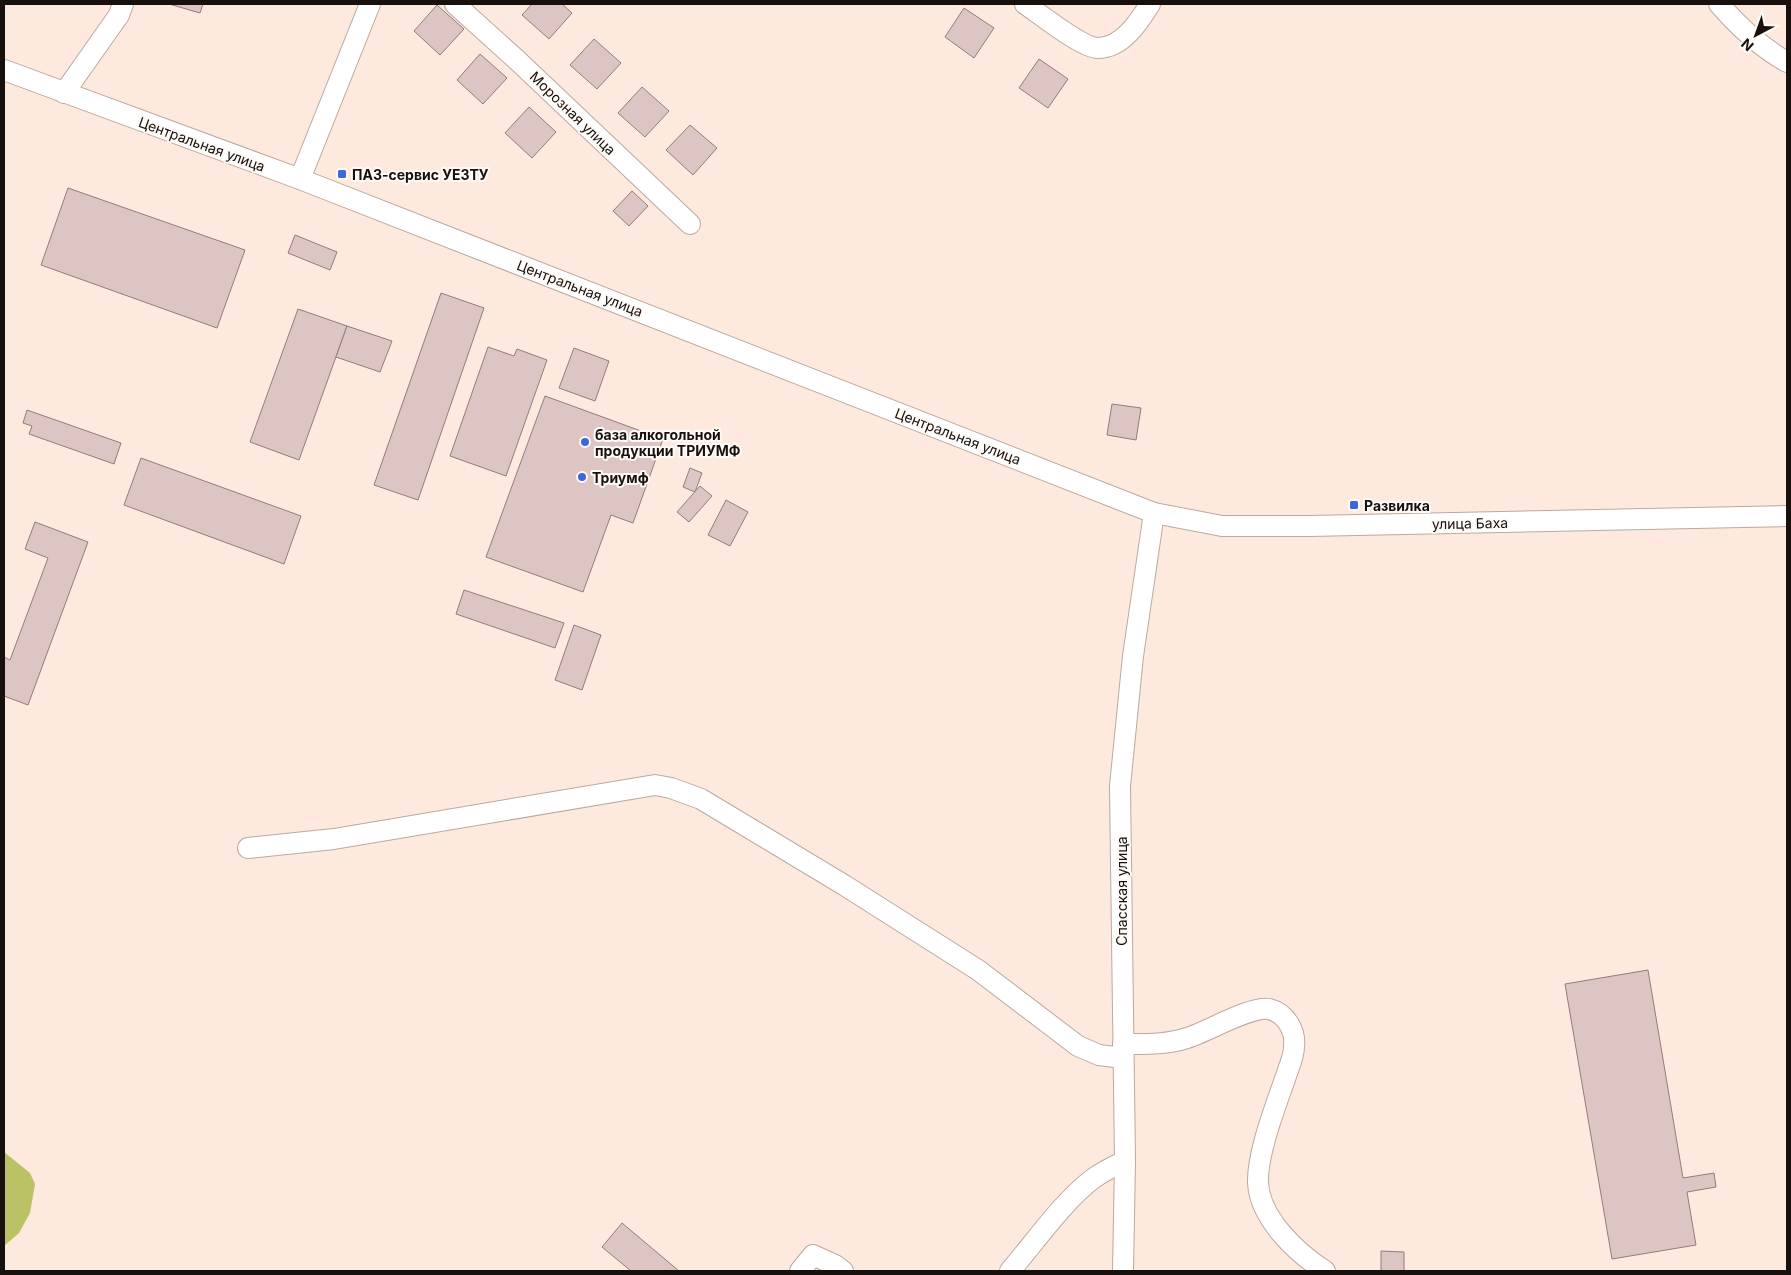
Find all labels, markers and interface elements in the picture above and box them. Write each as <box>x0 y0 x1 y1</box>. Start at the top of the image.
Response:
north arrow <box>1731 10 1781 60</box>
text: N <box>1738 35 1757 55</box>
street label: Морозная улица <box>527 68 619 158</box>
street label: Центральная улица <box>136 113 268 175</box>
place label: ПАЗ-сервис УЕЗТУ <box>352 166 489 183</box>
marker: ПАЗ-сервис УЕЗТУ <box>336 168 348 180</box>
street label: Центральная улица <box>515 256 645 320</box>
street label: Центральная улица <box>893 404 1023 468</box>
place label: база алкогольной продукции ТРИУМФ <box>595 426 741 459</box>
marker: база алкогольной продукции ТРИУМФ <box>579 436 591 448</box>
place label: Триумф <box>592 469 649 486</box>
marker: Триумф <box>576 471 588 483</box>
place label: Развилка <box>1364 497 1430 514</box>
marker: Развилка <box>1348 499 1360 511</box>
street label: улица Баха <box>1432 514 1508 532</box>
street label: Спасская улица <box>1113 836 1130 946</box>

